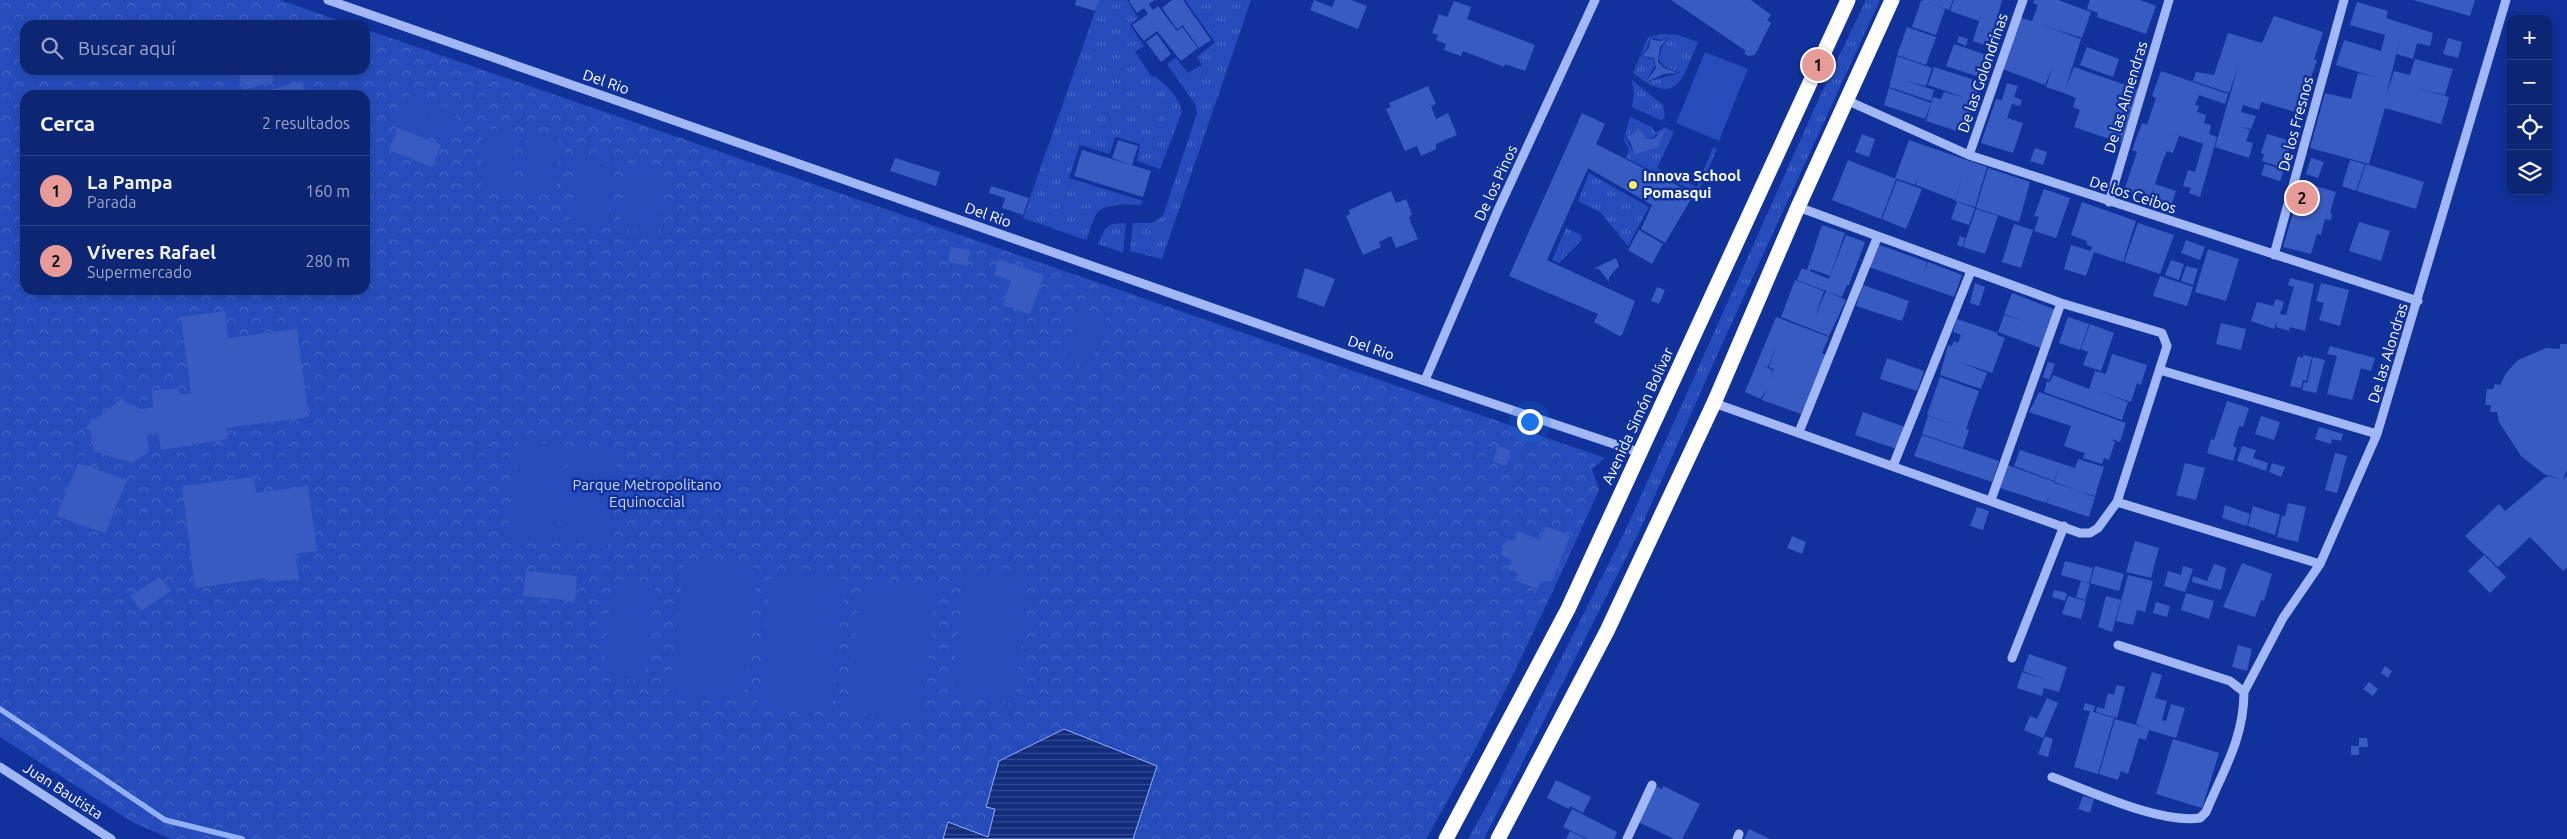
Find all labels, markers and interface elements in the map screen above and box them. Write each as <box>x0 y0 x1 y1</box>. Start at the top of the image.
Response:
street label: De las Golondrinas <box>1954 11 2011 135</box>
map controls <box>2507 15 2552 195</box>
button: + <box>2507 15 2552 60</box>
search box <box>20 20 370 75</box>
icon: search <box>38 34 66 62</box>
text: Buscar aquí <box>78 37 176 59</box>
street label: De las Almendras <box>2100 39 2151 155</box>
pin: 1 <box>1802 46 1834 84</box>
button: − <box>2507 60 2552 105</box>
street label: Del Rio <box>581 66 632 97</box>
street label: De los Fresnos <box>2275 75 2316 173</box>
button: locate <box>2507 105 2552 150</box>
text: Cerca <box>40 111 95 135</box>
text: 2 resultados <box>262 114 350 132</box>
street label: De los Pinos <box>1471 142 1520 223</box>
button: layers <box>2507 150 2552 195</box>
place label: Innova School Pomasqui <box>1643 167 1741 201</box>
text: La Pampa <box>87 171 173 193</box>
street label: De los Ceibos <box>2088 173 2179 217</box>
marker: Innova School Pomasqui <box>1627 179 1639 191</box>
pin: 2 <box>2286 179 2318 217</box>
text: 1 <box>51 182 61 200</box>
text: 160 m <box>305 182 350 200</box>
text: Parada <box>87 193 137 211</box>
street label: Del Rio <box>963 199 1014 230</box>
text: Víveres Rafael <box>87 241 216 263</box>
text: 2 <box>51 252 61 270</box>
text: 280 m <box>305 252 350 270</box>
text: Supermercado <box>87 263 192 281</box>
street label: De las Alondras <box>2364 301 2411 405</box>
street label: Del Rio <box>1346 332 1397 363</box>
street label: Avenida Simón Bolívar <box>1598 344 1677 487</box>
your location <box>1517 409 1543 435</box>
park label: Parque Metropolitano Equinoccial <box>573 476 721 510</box>
street label: Juan Bautista <box>20 759 106 823</box>

